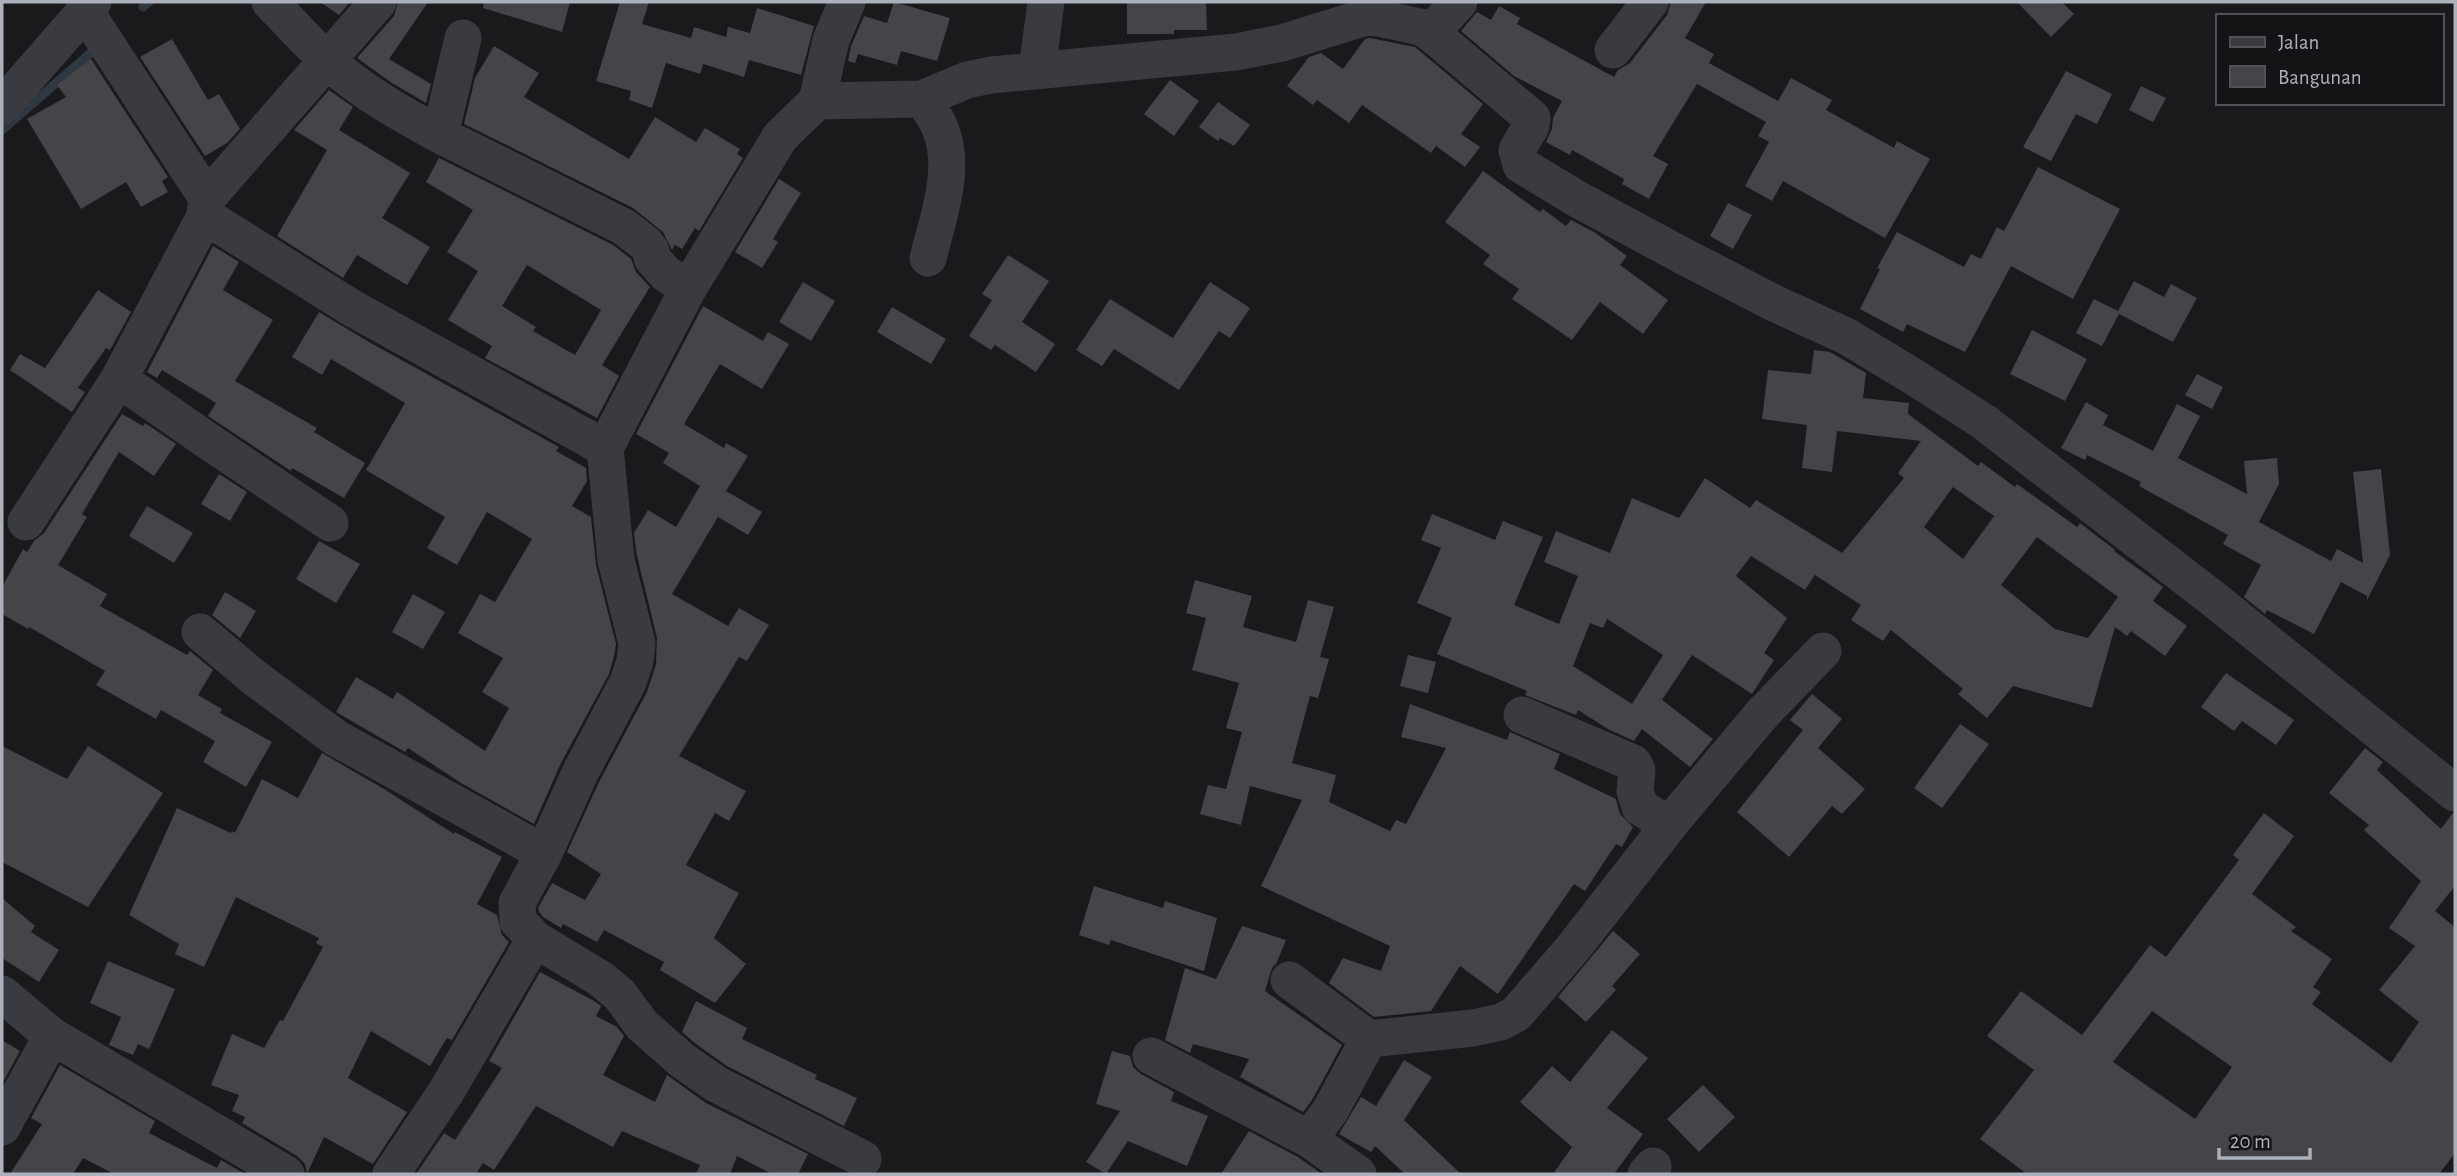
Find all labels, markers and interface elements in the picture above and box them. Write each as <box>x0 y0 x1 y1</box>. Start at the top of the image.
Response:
legend <box>2216 14 2443 105</box>
text: Jalan <box>2278 32 2319 53</box>
text: Bangunan <box>2278 67 2362 88</box>
scale bar <box>2219 1116 2310 1160</box>
text: 20 m <box>2230 1131 2271 1152</box>

